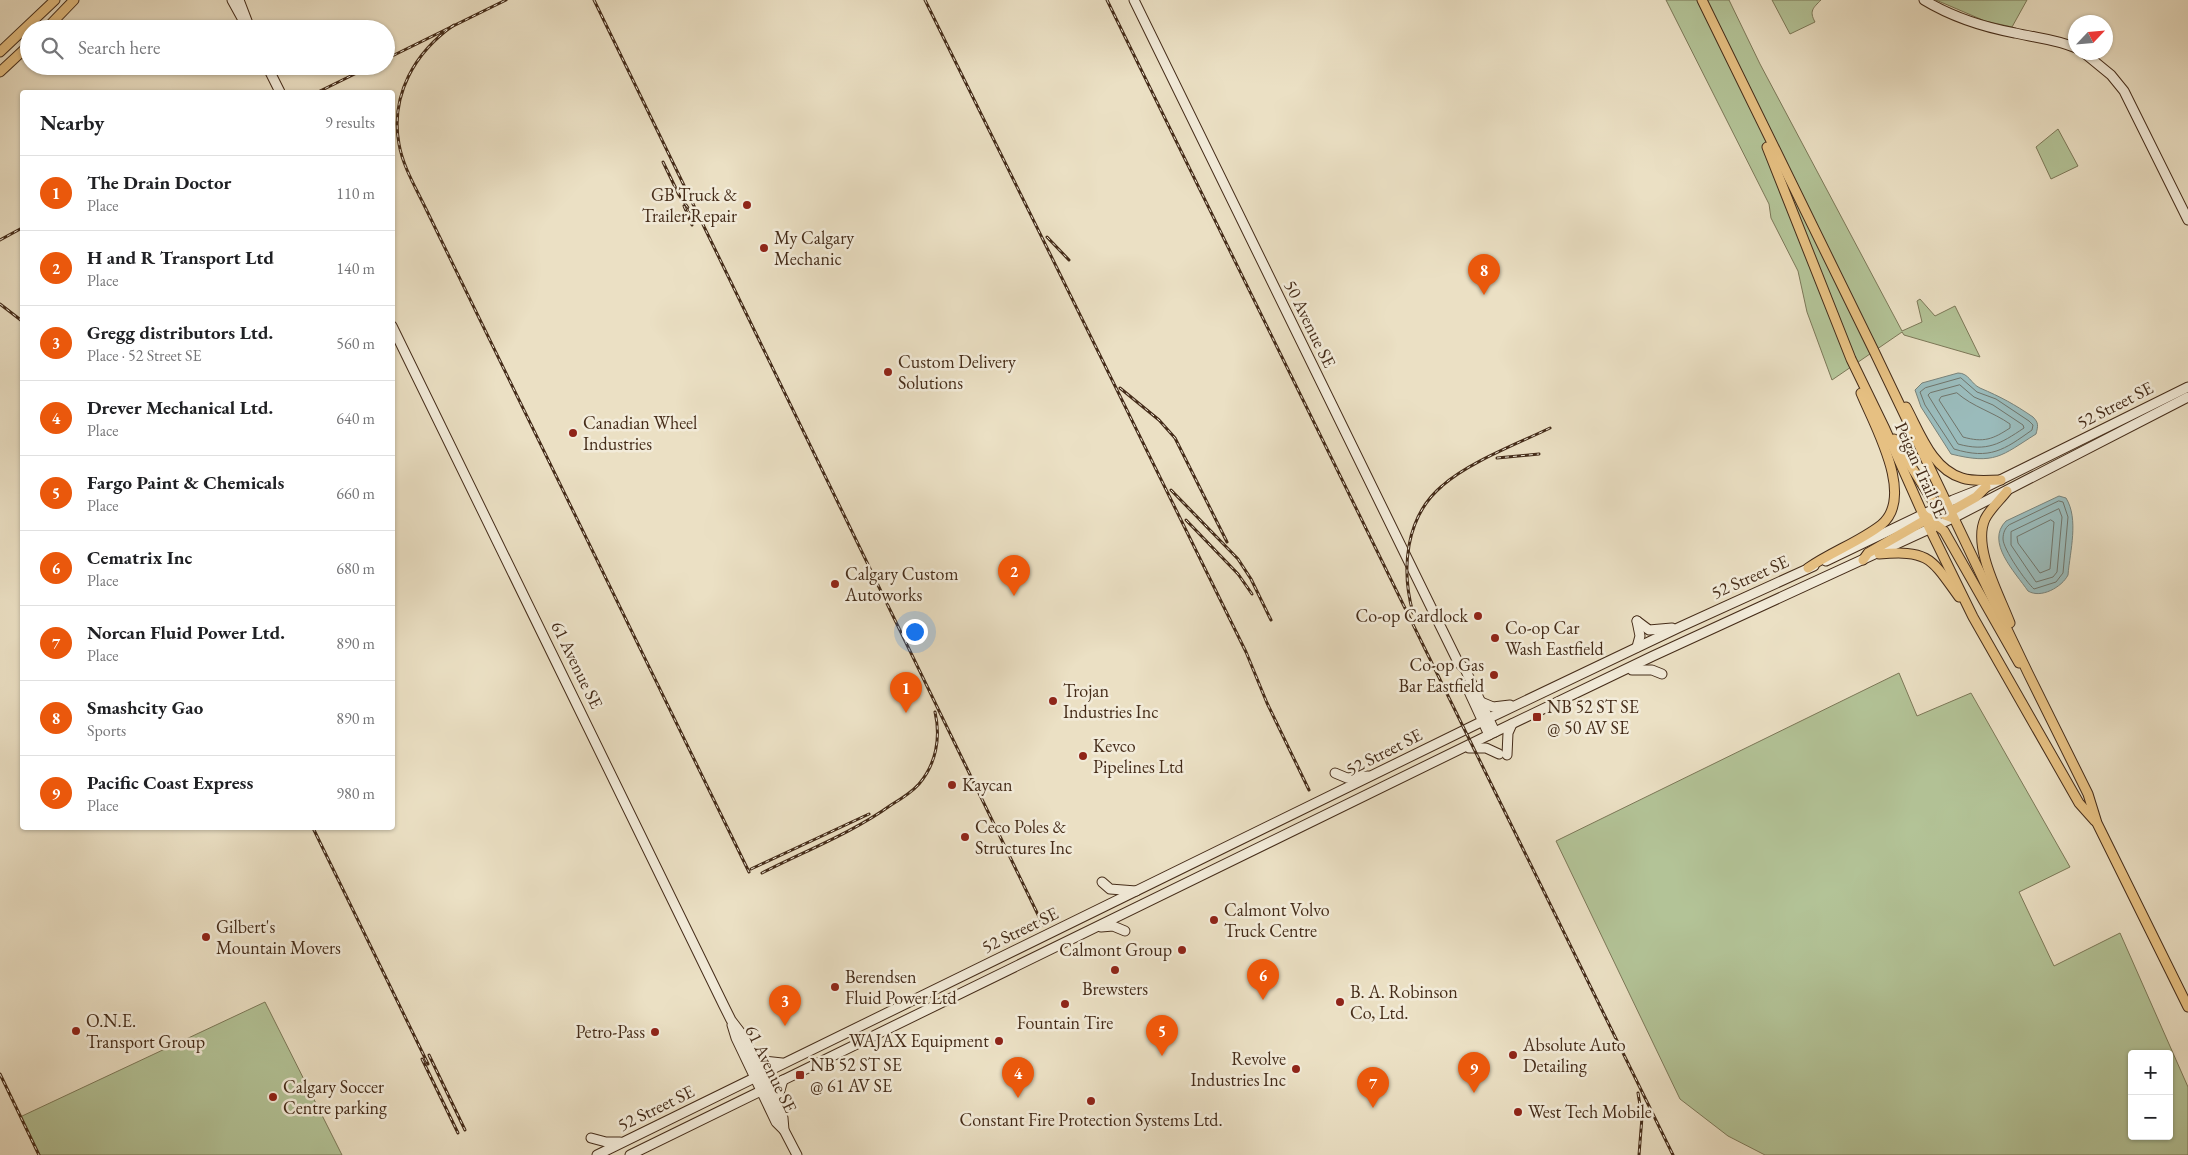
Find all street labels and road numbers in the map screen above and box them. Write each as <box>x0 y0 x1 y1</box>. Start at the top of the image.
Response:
street label: 50 Avenue SE <box>1279 276 1342 371</box>
street label: 52 Street SE <box>2073 376 2157 434</box>
street label: Peigan Trail SE <box>1890 418 1953 521</box>
street label: 52 Street SE <box>1707 549 1792 604</box>
street label: 61 Avenue SE <box>546 617 609 712</box>
street label: 52 Street SE <box>1342 723 1426 781</box>
street label: 52 Street SE <box>978 901 1062 958</box>
street label: 61 Avenue SE <box>740 1021 803 1116</box>
street label: 52 Street SE <box>614 1079 698 1136</box>

